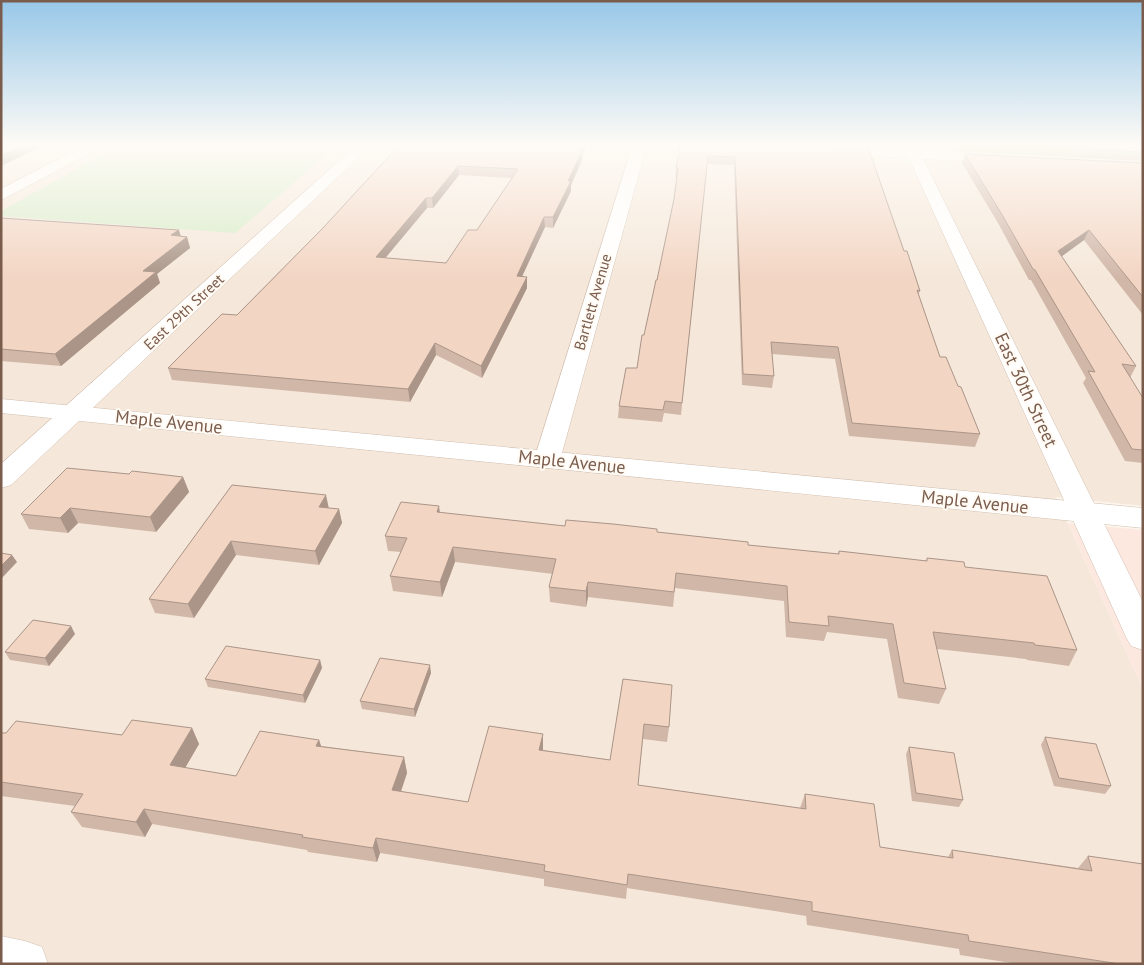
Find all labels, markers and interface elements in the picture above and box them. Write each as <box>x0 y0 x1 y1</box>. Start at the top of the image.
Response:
street label: Bartlett Avenue <box>570 251 615 352</box>
street label: East 29th Street <box>140 270 228 354</box>
street label: East 30th Street <box>990 329 1063 451</box>
street label: Maple Avenue <box>114 404 224 439</box>
street label: Maple Avenue <box>517 444 627 479</box>
street label: Maple Avenue <box>920 484 1030 519</box>

